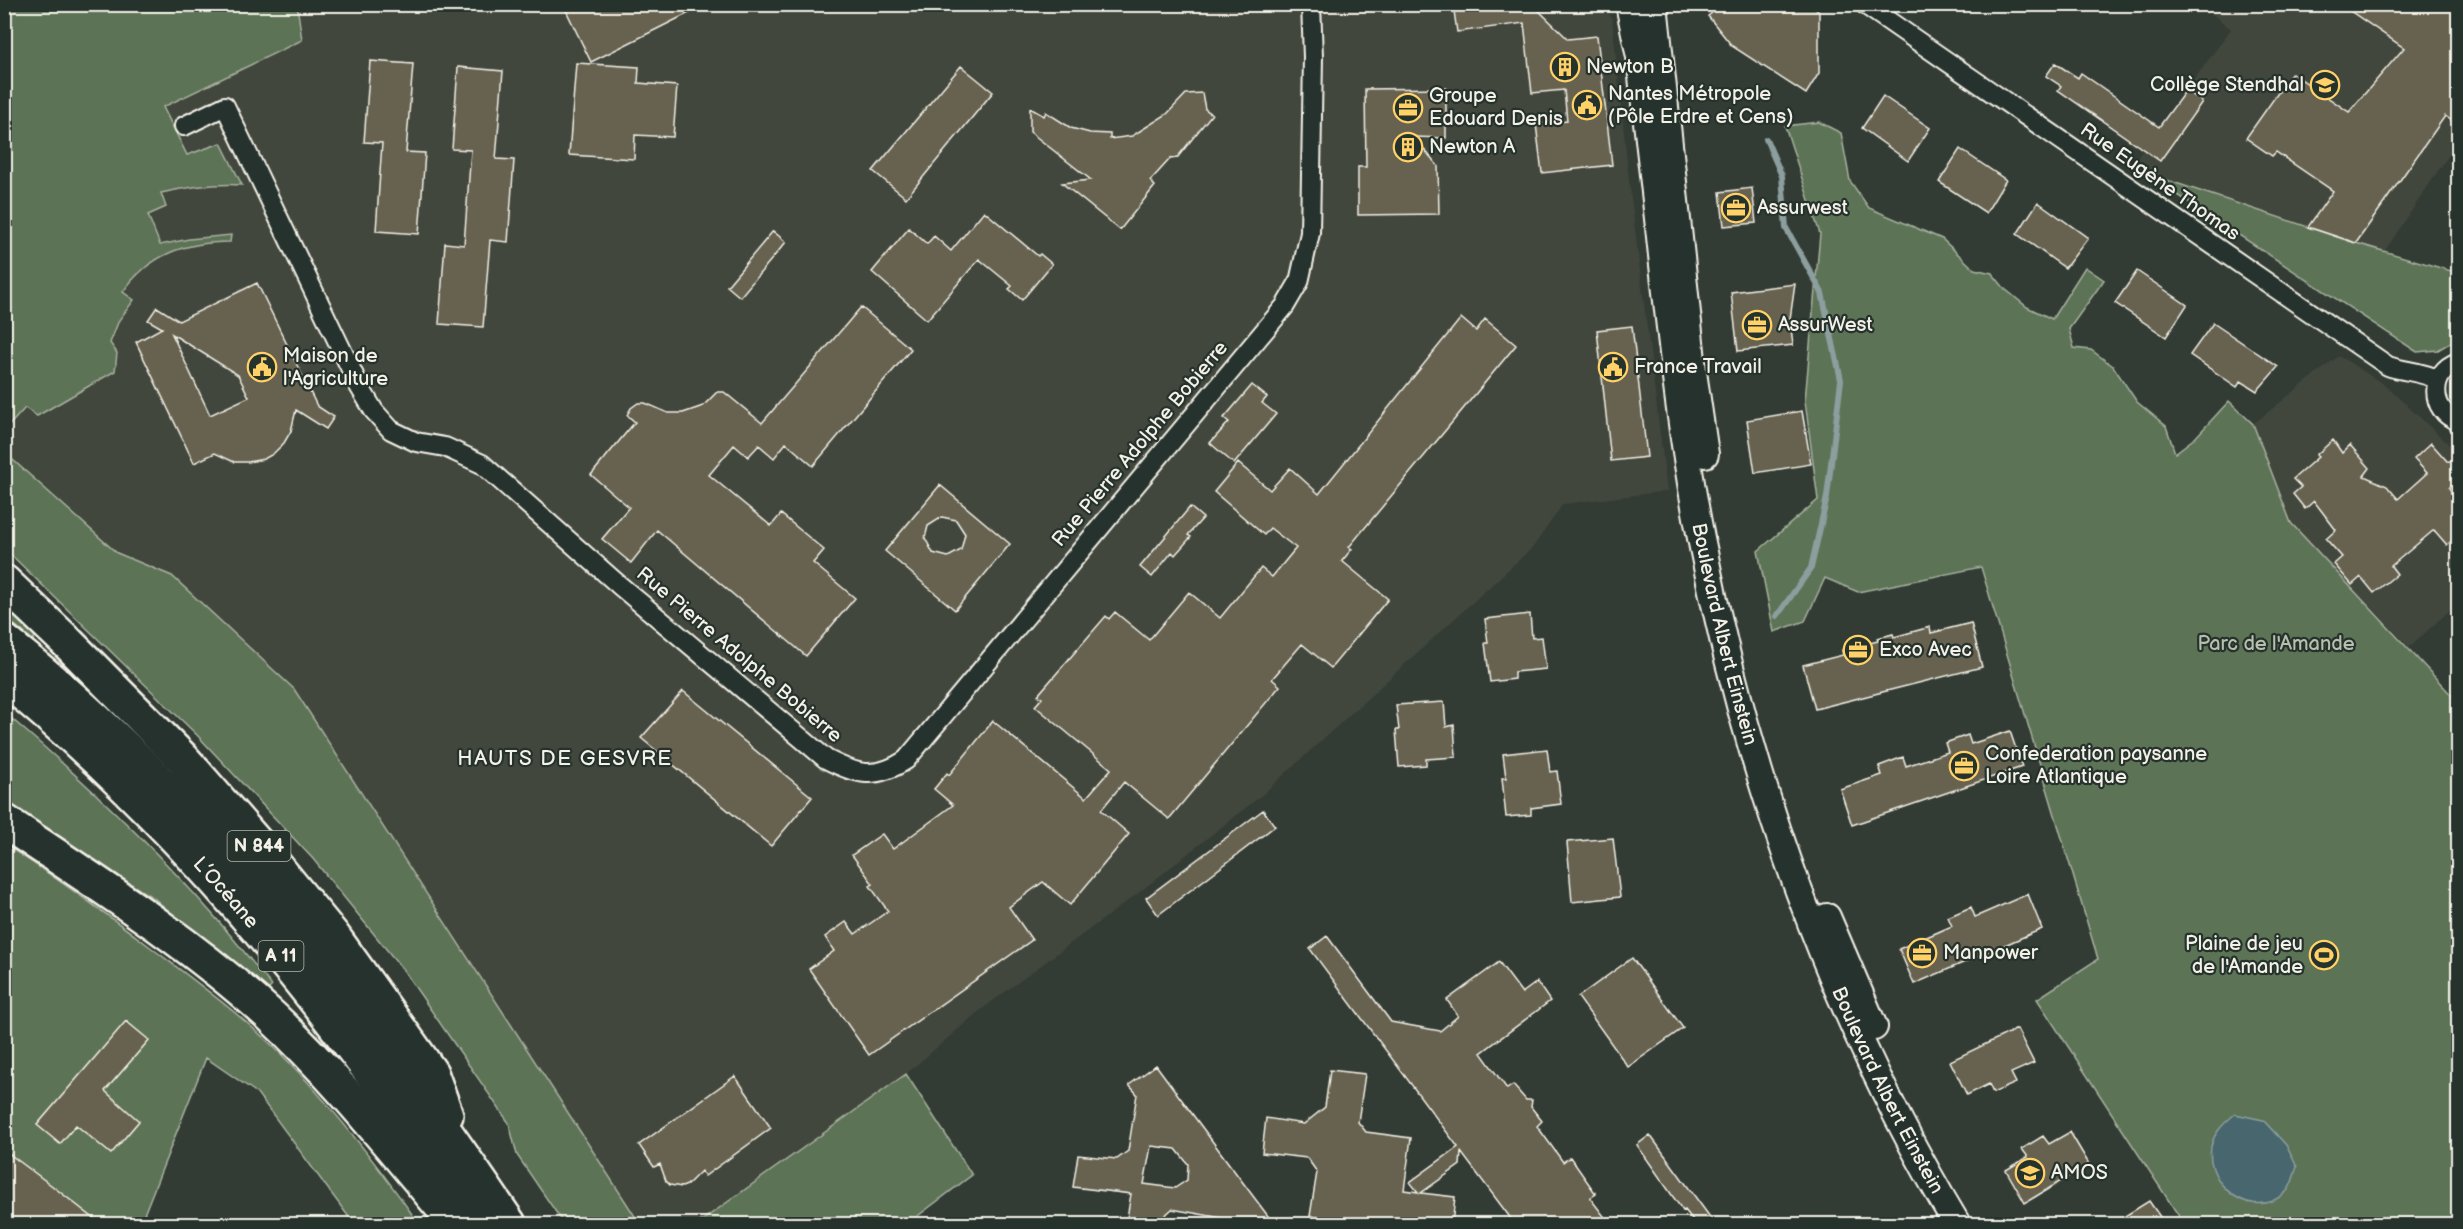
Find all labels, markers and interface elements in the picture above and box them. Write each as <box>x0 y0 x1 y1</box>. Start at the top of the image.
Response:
building icon: Newton B <box>1549 51 1581 83</box>
place label: Newton B <box>1586 55 1674 79</box>
school or university icon: Collège Stendhal <box>2309 69 2341 101</box>
place label: Collège Stendhal <box>2150 73 2304 97</box>
place label: Nantes Métropole (Pôle Erdre et Cens) <box>1608 82 1793 129</box>
place label: Groupe Edouard Denis <box>1429 84 1563 131</box>
public building icon: Nantes Métropole (Pôle Erdre et Cens) <box>1571 89 1603 121</box>
office icon: Groupe Edouard Denis <box>1392 92 1424 124</box>
street label: Rue Eugène Thomas <box>2075 118 2245 246</box>
building icon: Newton A <box>1392 131 1424 163</box>
place label: Newton A <box>1429 135 1516 159</box>
office icon: Assurwest <box>1720 192 1752 224</box>
place label: Assurwest <box>1757 196 1848 220</box>
office icon: AssurWest <box>1741 309 1773 341</box>
place label: AssurWest <box>1778 313 1873 337</box>
street label: Rue Pierre Adolphe Bobierre <box>1047 336 1233 552</box>
place label: Maison de l'Agriculture <box>283 344 388 391</box>
public building icon: Maison de l'Agriculture <box>246 351 278 383</box>
public building icon: France Travail <box>1597 351 1629 383</box>
place label: France Travail <box>1634 355 1762 379</box>
street label: Boulevard Albert Einstein <box>1686 521 1763 748</box>
street label: Rue Pierre Adolphe Bobierre <box>631 562 847 748</box>
park label: Parc de l'Amande <box>2197 632 2355 656</box>
office icon: Exco Avec <box>1842 634 1874 666</box>
place label: Exco Avec <box>1879 638 1972 662</box>
place label: Confederation paysanne Loire Atlantique <box>1985 742 2207 789</box>
district label: HAUTS DE GESVRE <box>457 746 673 771</box>
office icon: Confederation paysanne Loire Atlantique <box>1948 750 1980 782</box>
road number: N 844 <box>228 831 290 861</box>
street label: L’Océane <box>188 852 264 934</box>
place label: Plaine de jeu de l'Amande <box>2185 932 2303 979</box>
office icon: Manpower <box>1906 937 1938 969</box>
sports icon: Plaine de jeu de l'Amande <box>2308 939 2340 971</box>
road number: A 11 <box>258 941 304 971</box>
place label: Manpower <box>1943 941 2039 965</box>
street label: Boulevard Albert Einstein <box>1826 983 1949 1198</box>
school or university icon: AMOS <box>2014 1157 2046 1189</box>
place label: AMOS <box>2051 1161 2108 1185</box>

